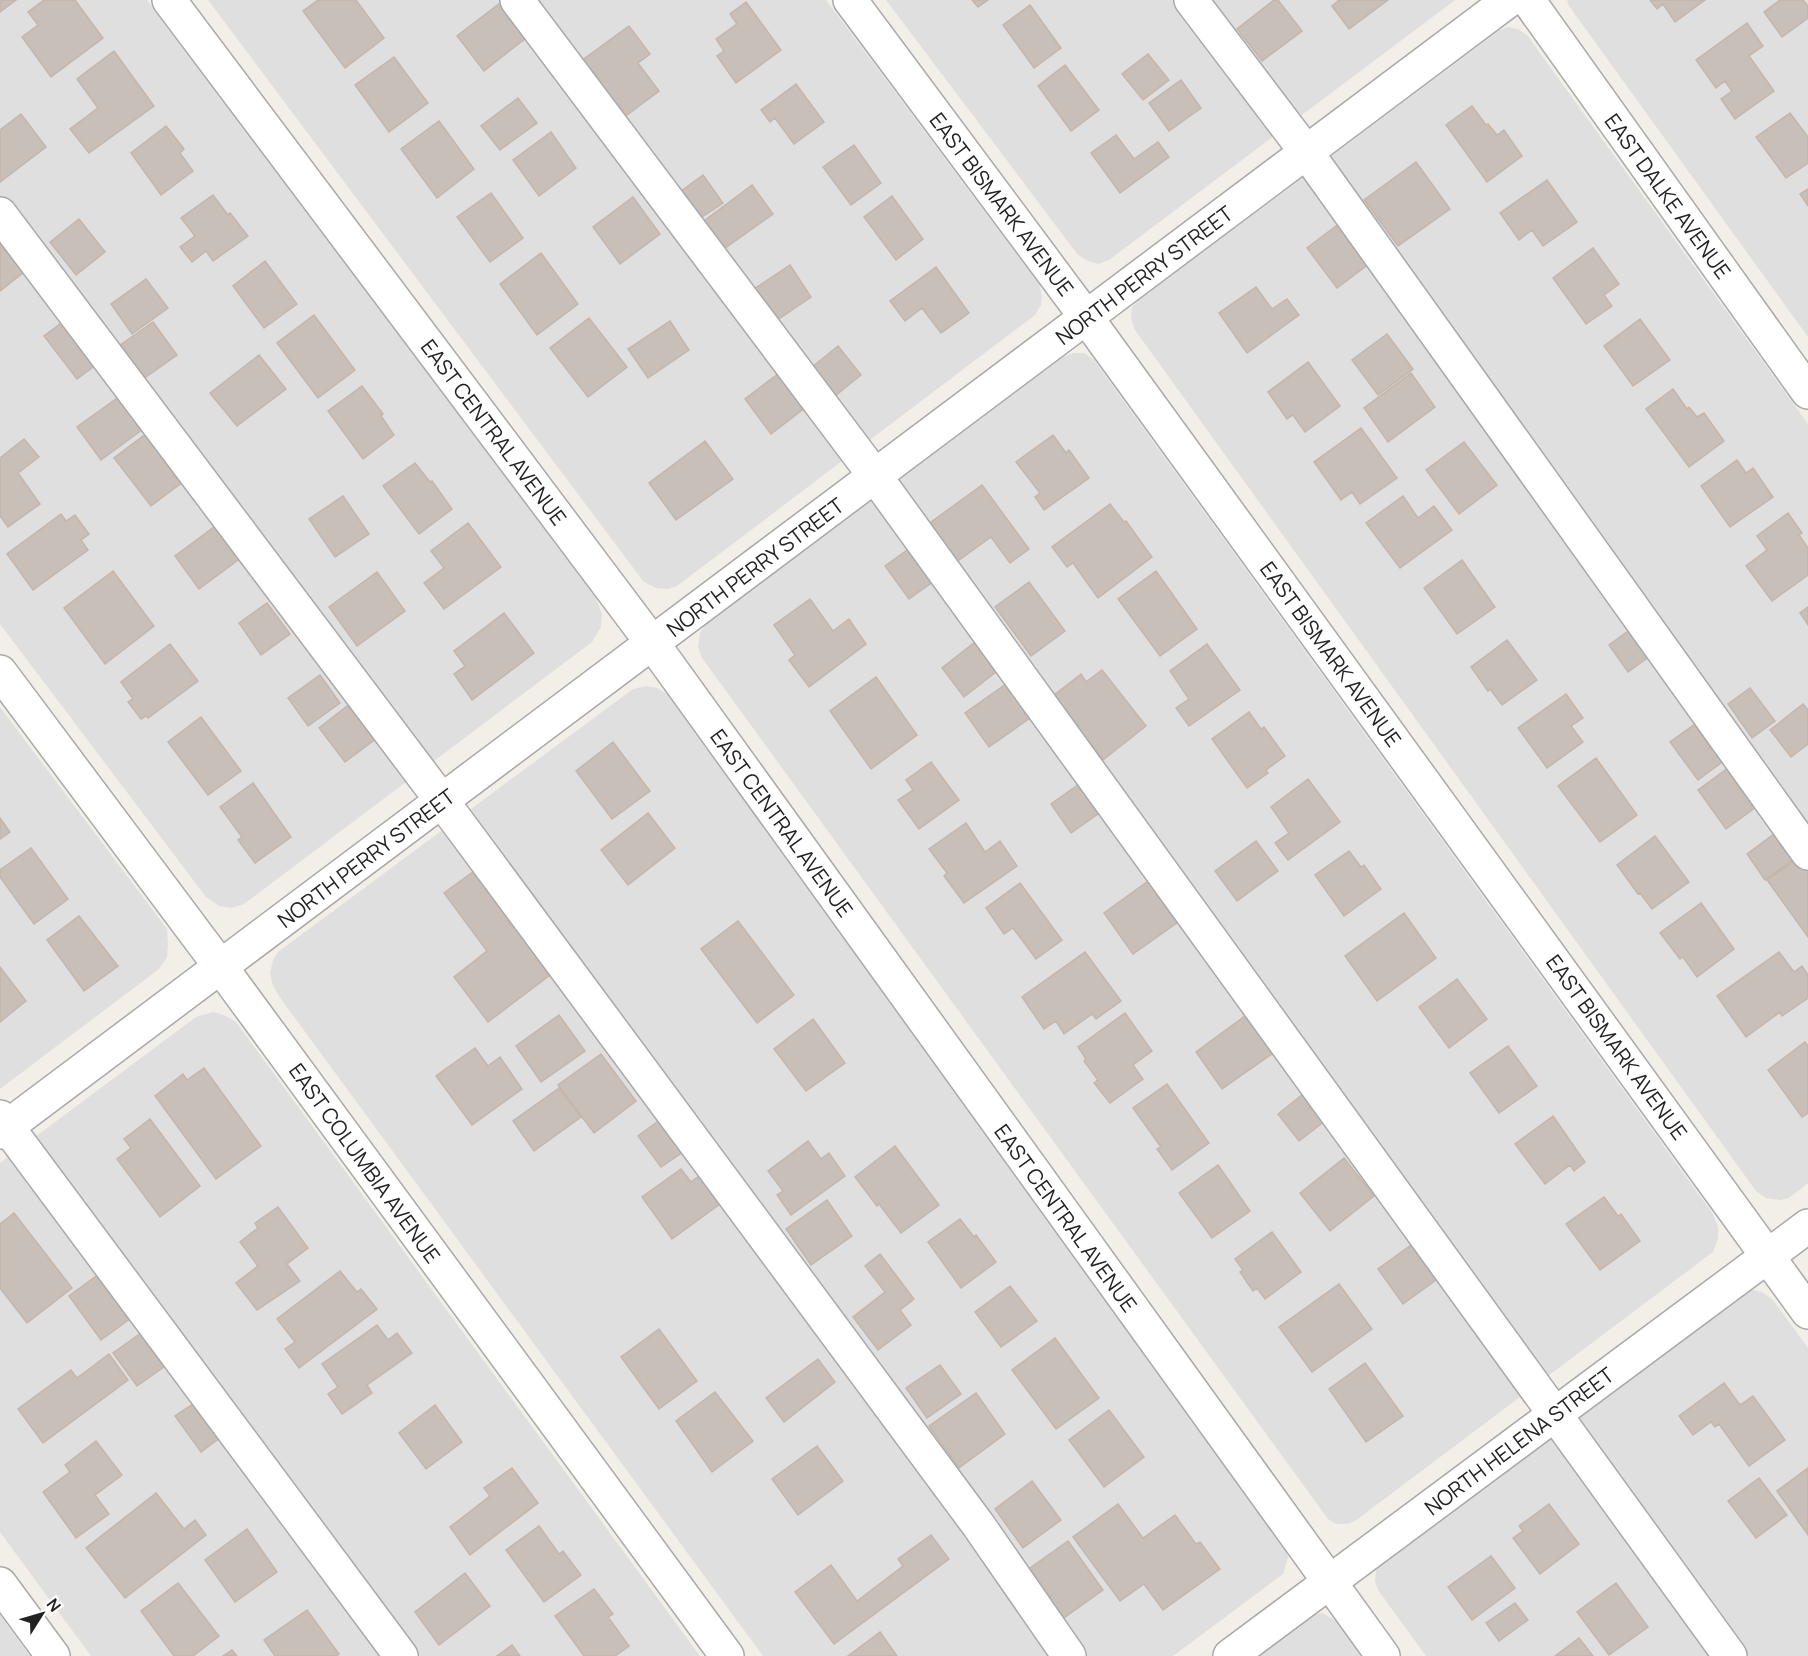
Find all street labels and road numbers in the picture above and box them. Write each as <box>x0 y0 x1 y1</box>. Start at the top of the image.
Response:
street label: EAST BISMARK AVENUE <box>924 107 1080 301</box>
street label: EAST DALKE AVENUE <box>1599 108 1737 284</box>
street label: NORTH PERRY STREET <box>1050 199 1239 351</box>
street label: EAST CENTRAL AVENUE <box>415 333 573 531</box>
street label: NORTH PERRY STREET <box>661 491 850 643</box>
street label: EAST BISMARK AVENUE <box>1254 556 1408 752</box>
street label: EAST CENTRAL AVENUE <box>704 723 860 923</box>
street label: NORTH PERRY STREET <box>272 782 461 934</box>
street label: EAST BISMARK AVENUE <box>1540 949 1694 1145</box>
street label: EAST COLUMBIA AVENUE <box>283 1058 447 1268</box>
street label: EAST CENTRAL AVENUE <box>988 1118 1144 1318</box>
street label: NORTH HELENA STREET <box>1419 1360 1620 1521</box>

